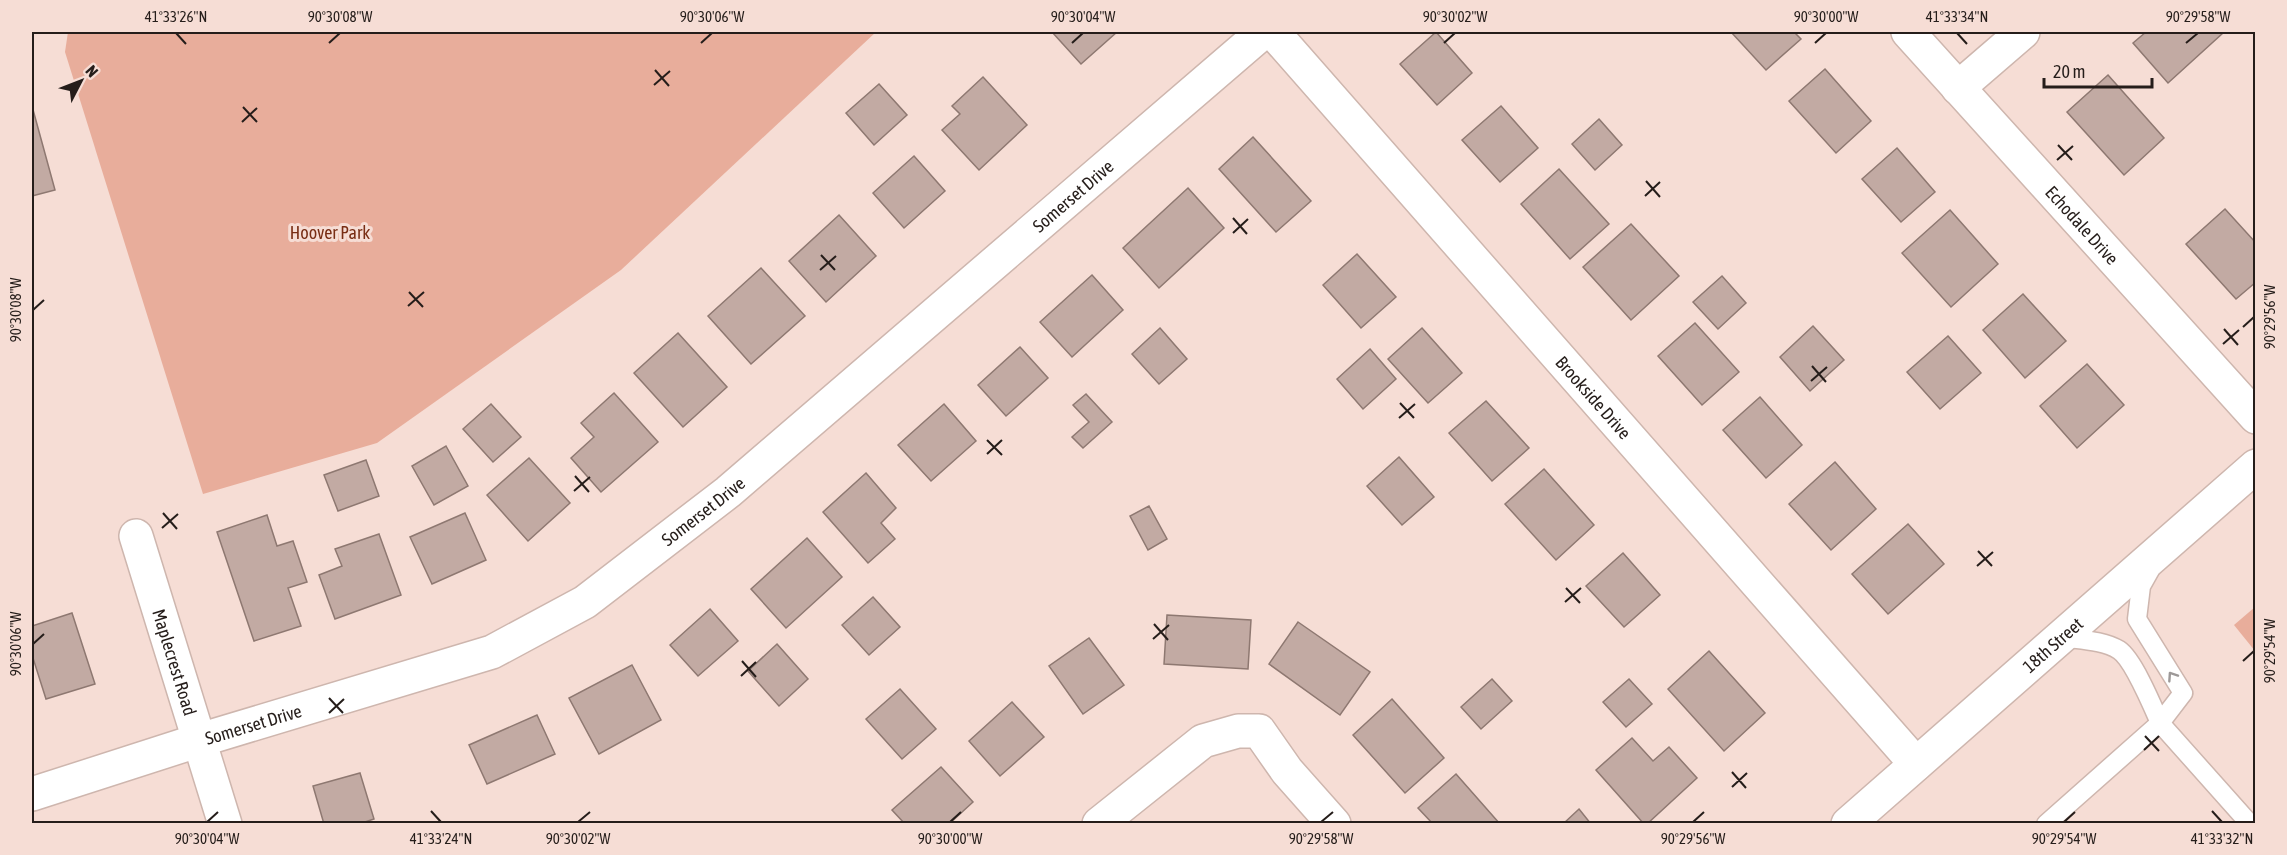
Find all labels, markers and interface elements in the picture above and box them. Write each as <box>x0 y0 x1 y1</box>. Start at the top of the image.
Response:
text: 41°33'26"N <box>145 8 207 25</box>
text: 90°30'08"W <box>308 8 372 25</box>
text: 90°30'06"W <box>680 8 744 25</box>
text: 90°30'04"W <box>1051 8 1115 25</box>
text: 90°30'02"W <box>1423 8 1487 25</box>
text: 90°30'00"W <box>1794 8 1858 25</box>
text: 41°33'34"N <box>1926 8 1988 25</box>
text: 90°29'58"W <box>2166 8 2230 25</box>
north arrow <box>51 51 111 111</box>
scale bar <box>2044 51 2152 89</box>
text: N <box>82 61 102 80</box>
text: 20 m <box>2053 61 2085 82</box>
street label: Somerset Drive <box>1028 155 1117 236</box>
street label: Echodale Drive <box>2041 181 2123 269</box>
park label: Hoover Park <box>290 222 370 243</box>
text: 90°30'08"W <box>7 278 24 342</box>
text: 90°29'56"W <box>2261 285 2278 349</box>
street label: Brookside Drive <box>1552 351 1636 443</box>
street label: Somerset Drive <box>657 472 749 550</box>
street label: Maplecrest Road <box>149 606 201 718</box>
text: 90°30'06"W <box>7 612 24 676</box>
street label: 18th Street <box>2018 613 2087 677</box>
text: 90°29'54"W <box>2261 619 2278 683</box>
one-way arrow <box>2168 671 2179 682</box>
street label: Somerset Drive <box>202 700 304 748</box>
text: 90°30'04"W <box>175 830 239 847</box>
text: 41°33'24"N <box>410 830 472 847</box>
text: 90°30'02"W <box>546 830 610 847</box>
text: 90°30'00"W <box>918 830 982 847</box>
text: 90°29'58"W <box>1289 830 1353 847</box>
text: 90°29'56"W <box>1661 830 1725 847</box>
text: 90°29'54"W <box>2032 830 2096 847</box>
text: 41°33'32"N <box>2191 830 2253 847</box>

